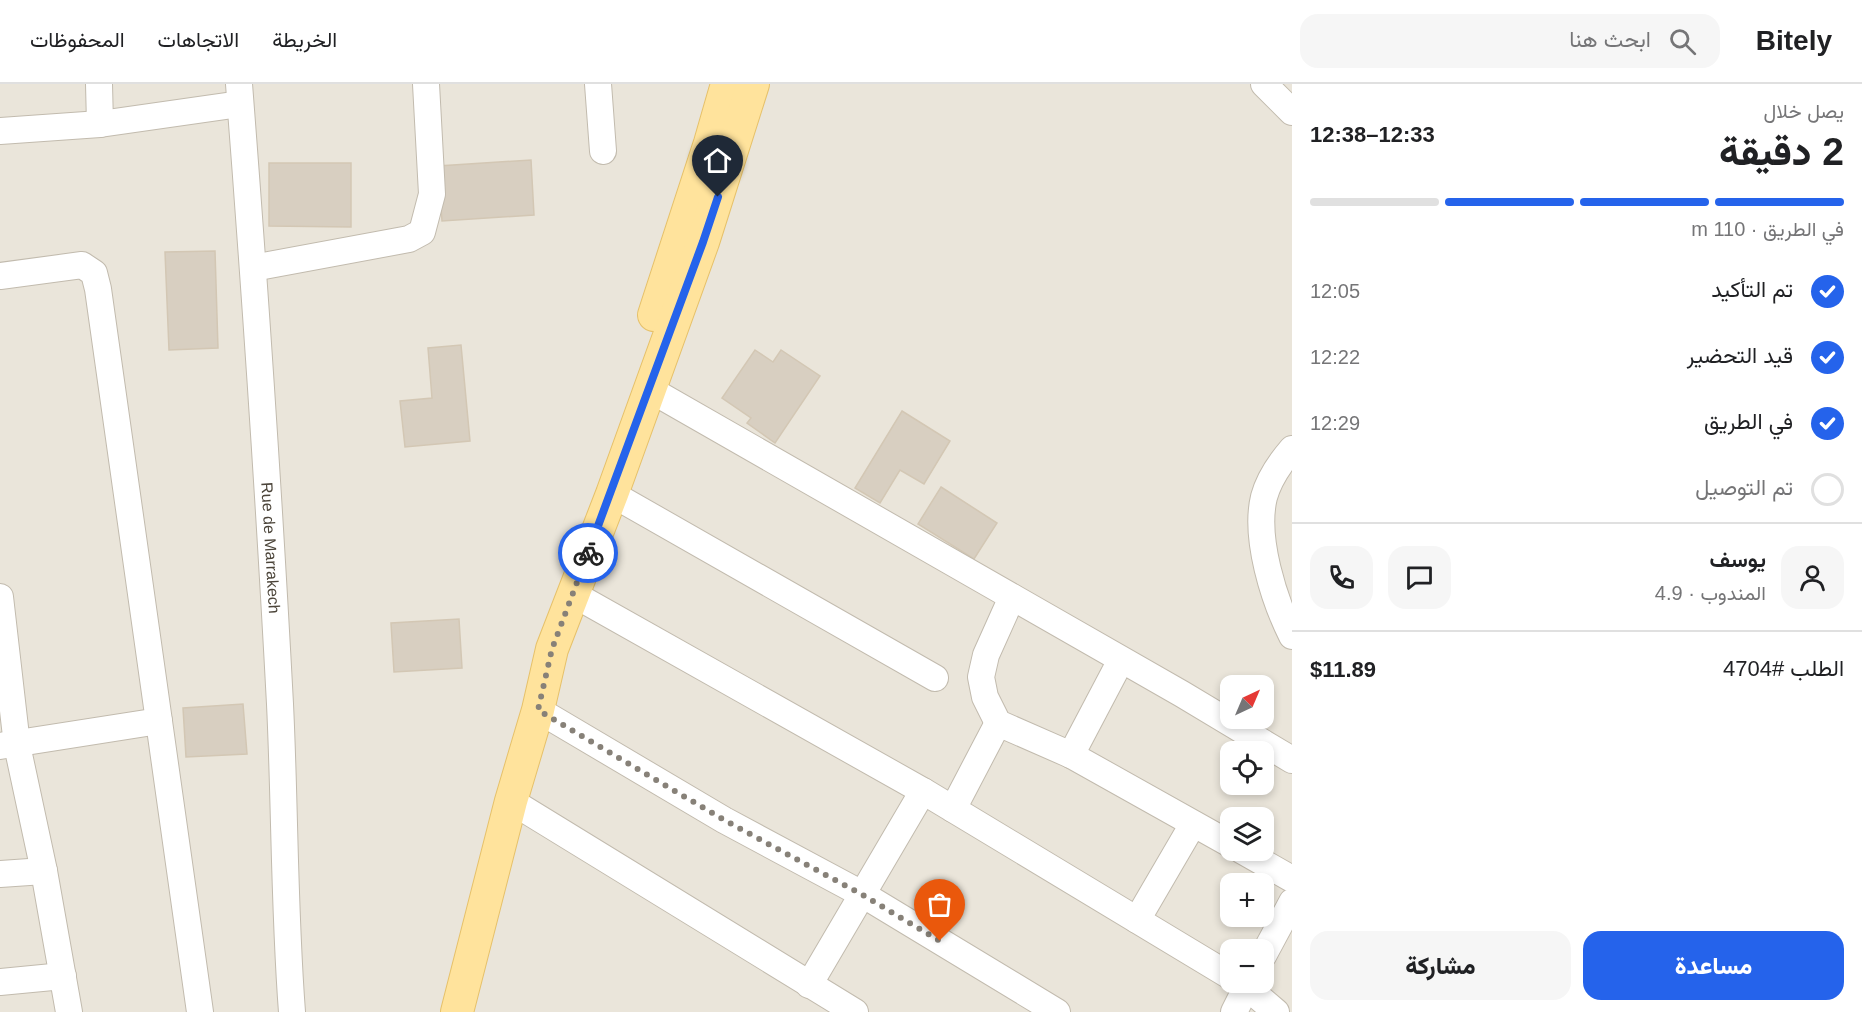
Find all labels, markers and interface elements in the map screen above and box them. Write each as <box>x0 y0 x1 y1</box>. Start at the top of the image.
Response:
search box <box>1300 14 1720 68</box>
icon: search <box>1666 25 1699 58</box>
text: Bitely <box>1756 25 1832 56</box>
text: ابحث هنا <box>1569 27 1651 52</box>
text: المحفوظات <box>30 28 125 51</box>
text: الاتجاهات <box>158 28 239 51</box>
text: الخريطة <box>272 28 337 51</box>
text: يصل خلال <box>1763 100 1844 122</box>
text: 12:33–12:38 <box>1310 122 1435 147</box>
text: 2 دقيقة <box>1719 130 1844 173</box>
pin <box>692 135 743 197</box>
icon: home <box>701 144 734 177</box>
text: في الطريق · 110 m <box>1691 218 1844 240</box>
icon: check <box>1811 275 1844 308</box>
text: تم التأكيد <box>1711 277 1793 302</box>
text: 12:05 <box>1310 280 1360 302</box>
icon: check <box>1811 341 1844 374</box>
text: قيد التحضير <box>1687 343 1793 368</box>
text: 12:22 <box>1310 346 1360 368</box>
icon: check <box>1811 407 1844 440</box>
text: في الطريق <box>1704 409 1793 434</box>
text: 12:29 <box>1310 412 1360 434</box>
text: تم التوصيل <box>1695 475 1793 500</box>
street label: Rue de Marrakech <box>259 482 283 614</box>
courier <box>558 523 618 583</box>
icon: bike <box>572 537 605 570</box>
button: phone <box>1310 546 1373 609</box>
button: chat <box>1388 546 1451 609</box>
button: person <box>1781 546 1844 609</box>
text: يوسف <box>1710 547 1766 572</box>
text: المندوب · 4.9 <box>1655 582 1766 604</box>
text: الطلب #4704 <box>1723 656 1844 681</box>
text: $11.89 <box>1310 657 1376 682</box>
north arrow <box>1220 675 1274 729</box>
map controls <box>1220 675 1274 993</box>
button: locate <box>1220 741 1274 795</box>
button: layers <box>1220 807 1274 861</box>
button: + <box>1220 873 1274 927</box>
pin <box>914 879 965 941</box>
icon: bag <box>923 888 956 921</box>
button: مشاركة <box>1310 931 1571 1000</box>
button: مساعدة <box>1583 931 1844 1000</box>
button: − <box>1220 939 1274 993</box>

